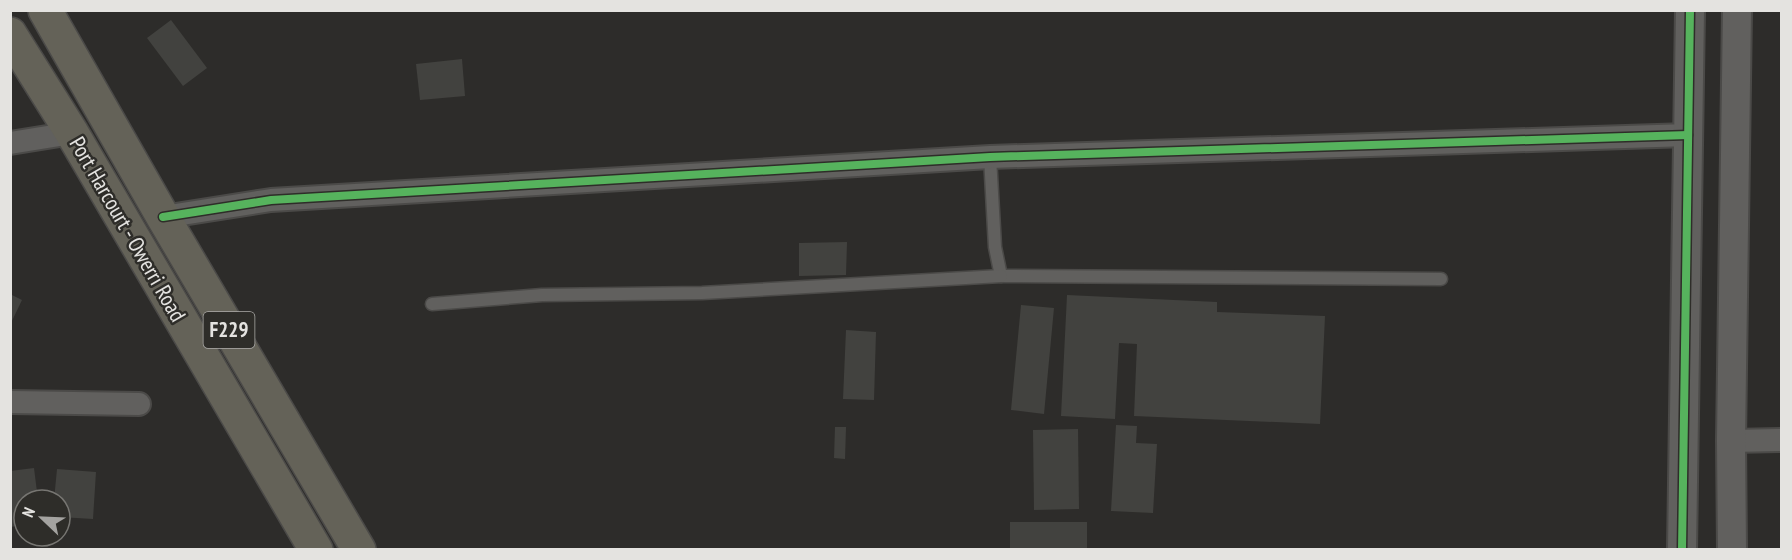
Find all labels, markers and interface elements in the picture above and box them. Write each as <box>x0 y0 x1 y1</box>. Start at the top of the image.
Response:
street label: Port Harcourt - Owerri Road <box>64 132 192 326</box>
road number: F229 <box>204 312 254 348</box>
north arrow <box>12 488 72 548</box>
text: N <box>17 504 39 520</box>

